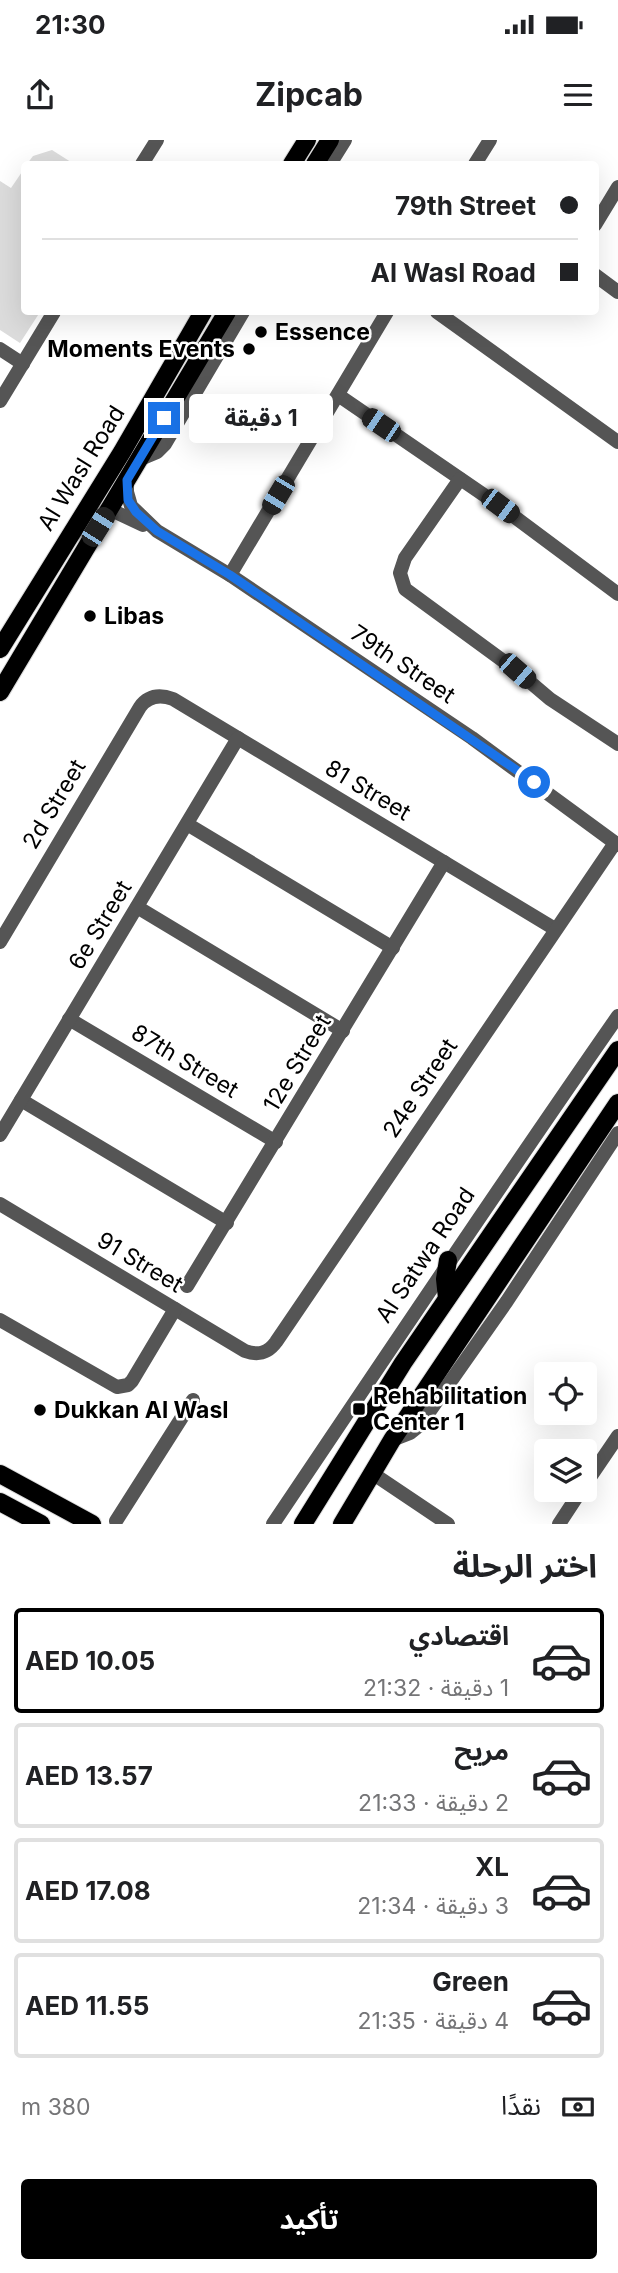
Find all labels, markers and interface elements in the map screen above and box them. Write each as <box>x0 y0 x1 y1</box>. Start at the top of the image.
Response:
text: 21:30 <box>35 9 106 40</box>
text: Zipcab <box>255 75 363 114</box>
icon: share <box>21 76 59 114</box>
icon: menu <box>559 76 597 114</box>
text: 79th Street <box>395 190 536 221</box>
text: Al Wasl Road <box>371 257 536 288</box>
place label: Essence <box>275 318 370 346</box>
marker: Essence <box>253 324 269 340</box>
place label: Moments Events <box>47 335 235 363</box>
marker: Moments Events <box>241 341 257 357</box>
callout: 1 دقيقة <box>188 394 332 442</box>
street label: Al Wasl Road <box>32 400 130 536</box>
route end <box>148 402 180 434</box>
text: 1 دقيقة <box>224 404 298 432</box>
car <box>358 405 405 445</box>
car <box>259 472 298 518</box>
car <box>477 485 524 527</box>
car <box>78 504 119 550</box>
place label: Libas <box>104 602 164 630</box>
marker: Libas <box>82 608 98 624</box>
street label: 79th Street <box>345 619 461 709</box>
car <box>495 649 540 693</box>
street label: 2d Street <box>16 754 92 854</box>
street label: 81 Street <box>320 754 416 827</box>
route start <box>518 766 550 798</box>
street label: 6e Street <box>62 875 138 975</box>
street label: 12e Street <box>257 1009 337 1117</box>
street label: 87th Street <box>126 1018 244 1104</box>
street label: 24e Street <box>377 1033 464 1143</box>
street label: Al Satwa Road <box>369 1182 481 1328</box>
street label: 91 Street <box>92 1226 188 1299</box>
map controls <box>534 1362 597 1502</box>
button: locate <box>534 1362 597 1425</box>
place label: Rehabilitation Center 1 <box>373 1382 527 1436</box>
place label: Dukkan Al Wasl <box>54 1396 229 1424</box>
marker: Rehabilitation Center 1 <box>351 1401 367 1417</box>
marker: Dukkan Al Wasl <box>32 1402 48 1418</box>
button: layers <box>534 1439 597 1502</box>
text: اختر الرحلة <box>453 1546 597 1585</box>
text: اقتصادي <box>409 1620 509 1651</box>
icon: car <box>530 1629 593 1692</box>
text: AED 10.05 <box>25 1645 155 1676</box>
text: 1 دقيقة · 21:32 <box>363 1674 509 1702</box>
text: مريح <box>454 1735 509 1766</box>
icon: car <box>530 1744 593 1807</box>
text: AED 13.57 <box>25 1760 153 1791</box>
text: 2 دقيقة · 21:33 <box>358 1789 509 1817</box>
text: XL <box>475 1851 509 1882</box>
icon: car <box>530 1859 593 1922</box>
text: AED 17.08 <box>25 1875 151 1906</box>
text: 3 دقيقة · 21:34 <box>357 1892 509 1920</box>
text: Green <box>432 1966 509 1997</box>
icon: car <box>530 1974 593 2037</box>
text: AED 11.55 <box>25 1990 149 2021</box>
text: 4 دقيقة · 21:35 <box>358 2007 509 2035</box>
icon: cash <box>559 2088 597 2126</box>
text: نقدًا <box>501 2090 541 2121</box>
text: 380 m <box>21 2093 91 2121</box>
button: تأكيد <box>21 2179 597 2259</box>

